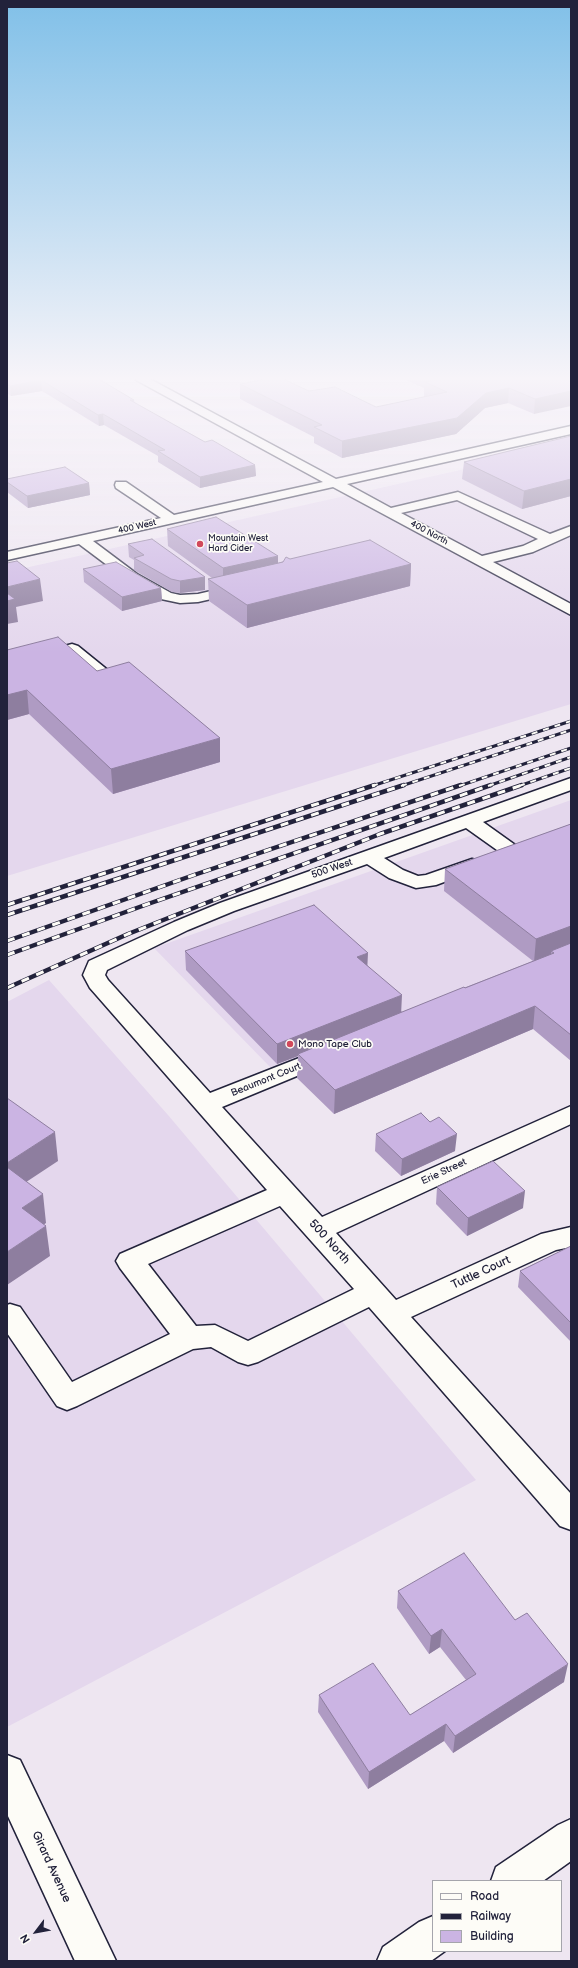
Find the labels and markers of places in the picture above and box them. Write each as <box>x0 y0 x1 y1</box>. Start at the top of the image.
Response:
place label: Mountain West Hard Cider <box>208 534 268 555</box>
marker: Mountain West Hard Cider <box>195 539 205 549</box>
place label: Mono Tape Club <box>298 1038 372 1050</box>
marker: Mono Tape Club <box>285 1039 295 1049</box>

